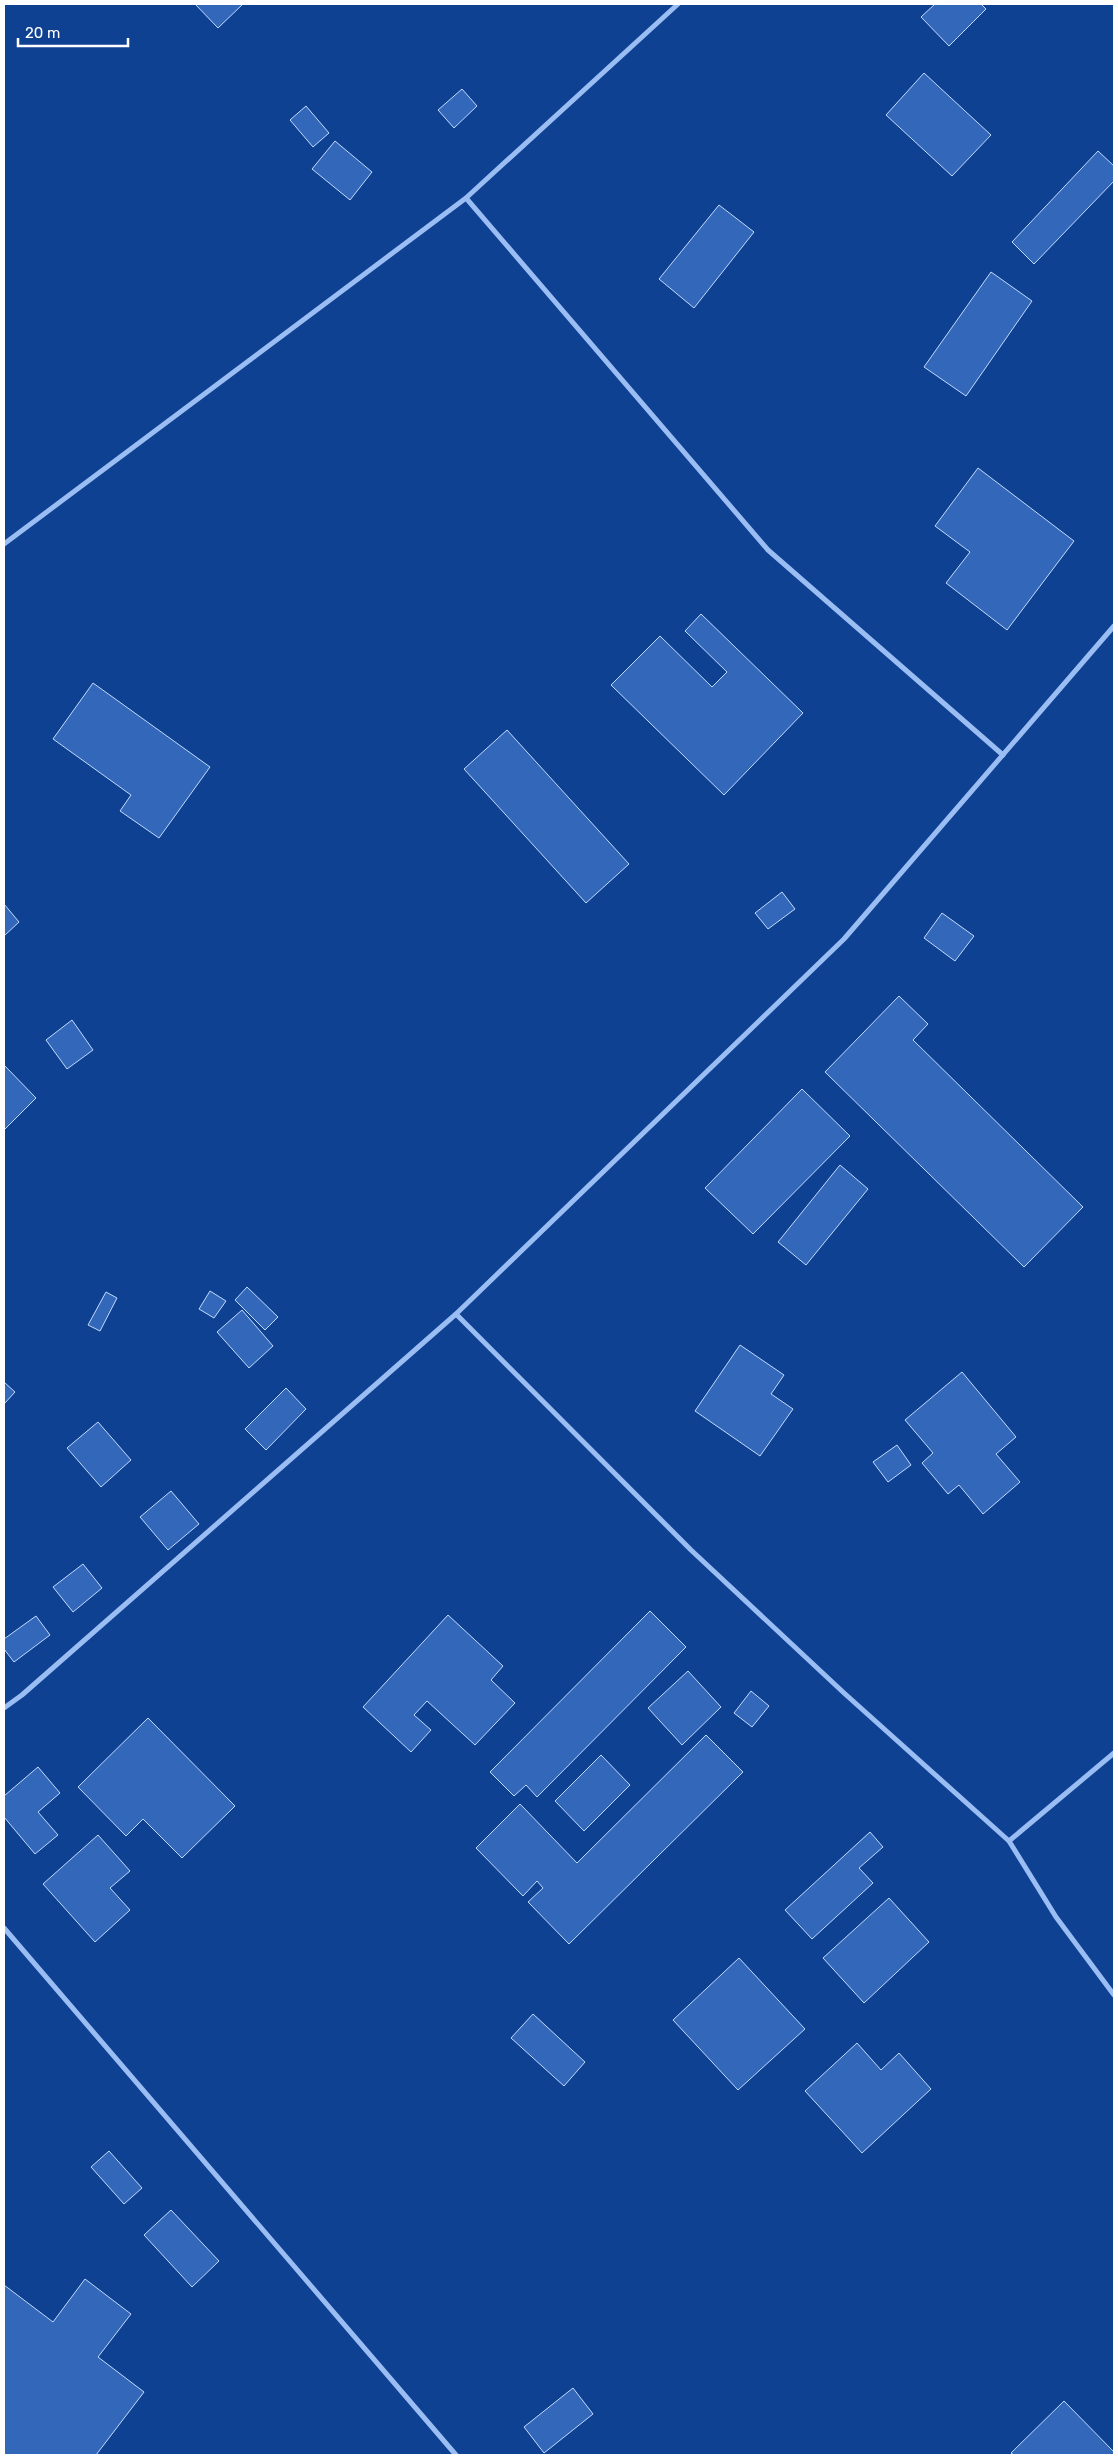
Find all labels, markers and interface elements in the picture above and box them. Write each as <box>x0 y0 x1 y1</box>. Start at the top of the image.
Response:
scale bar <box>18 15 128 47</box>
text: 20 m <box>25 24 60 42</box>

